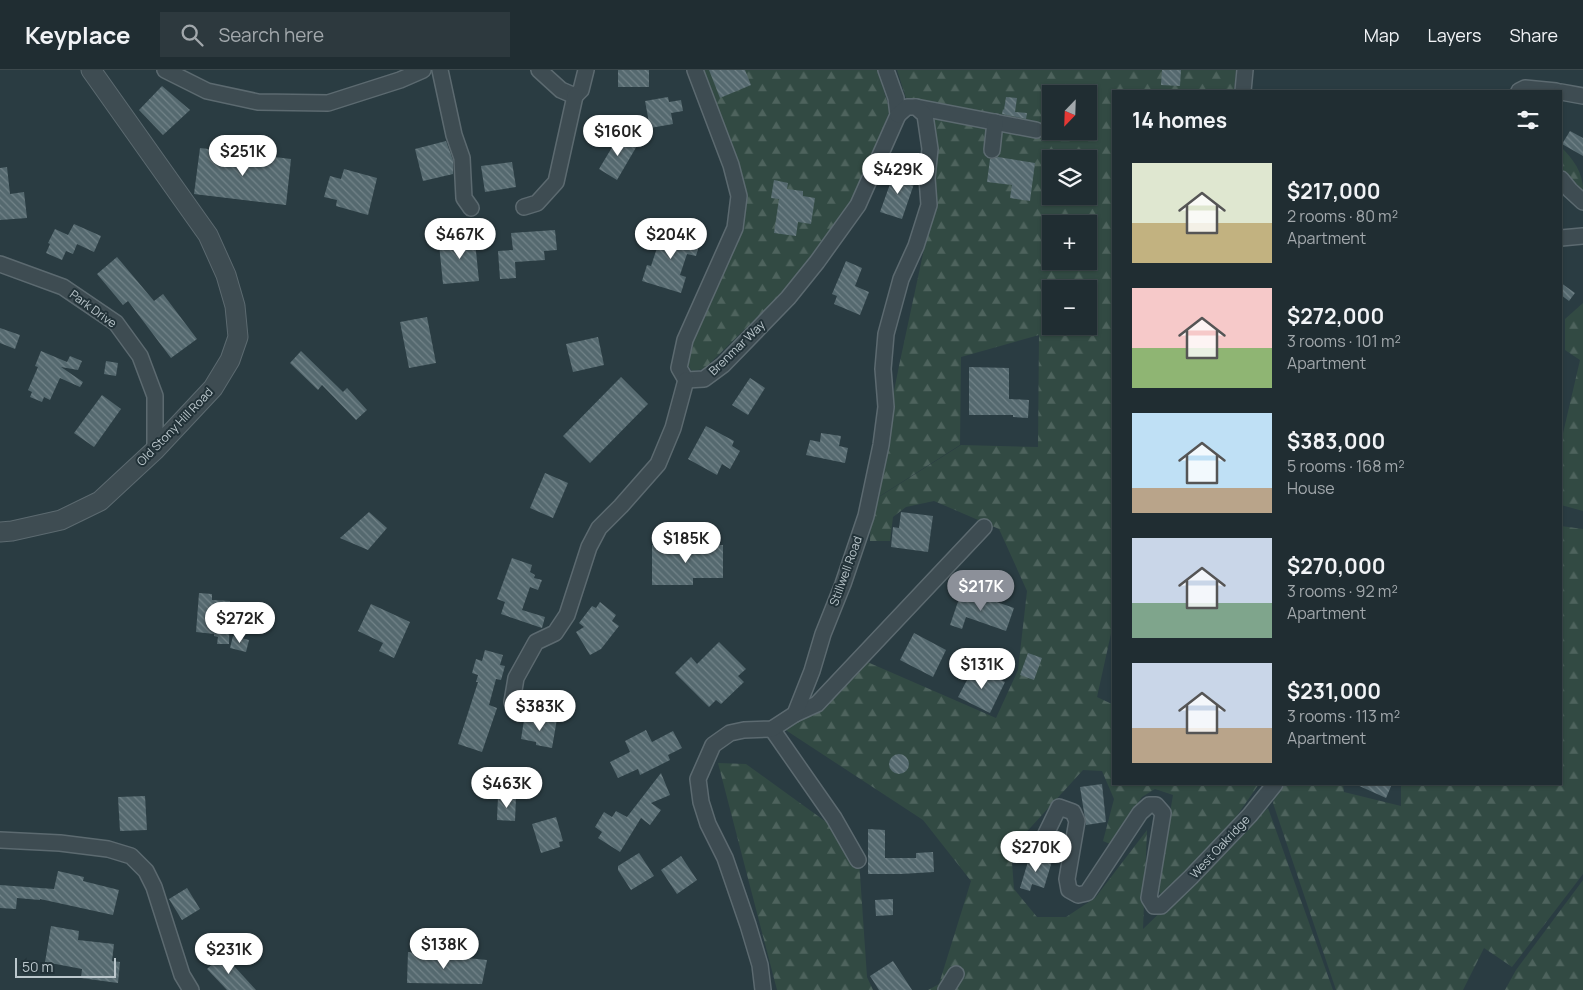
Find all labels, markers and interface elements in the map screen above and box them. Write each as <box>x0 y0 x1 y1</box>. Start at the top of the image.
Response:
search box <box>160 12 510 57</box>
text: Keyplace <box>25 18 130 51</box>
icon: search <box>178 21 206 49</box>
text: Search here <box>218 22 324 48</box>
text: Map <box>1364 23 1399 47</box>
text: Layers <box>1427 23 1481 47</box>
text: Share <box>1509 23 1558 47</box>
north arrow <box>1042 85 1098 140</box>
map controls <box>1042 85 1097 335</box>
text: 14 homes <box>1132 106 1227 134</box>
icon: filters <box>1514 106 1542 134</box>
pin: $160K <box>583 114 653 157</box>
text: $160K <box>594 120 642 142</box>
pin: $251K <box>208 134 278 177</box>
text: $251K <box>220 140 266 162</box>
button: layers <box>1042 150 1097 205</box>
pin: $429K <box>863 152 933 195</box>
text: $429K <box>873 158 923 180</box>
text: $217,000 <box>1287 177 1381 205</box>
icon: home <box>1172 183 1232 243</box>
text: 2 rooms · 80 m² <box>1287 205 1398 227</box>
button: + <box>1042 215 1097 270</box>
pin: $467K <box>425 218 495 260</box>
pin: $204K <box>636 218 706 260</box>
text: $467K <box>436 223 484 245</box>
text: $204K <box>646 223 696 245</box>
text: Apartment <box>1287 227 1366 249</box>
button: − <box>1042 280 1097 335</box>
street label: Park Drive <box>66 286 120 331</box>
text: $272,000 <box>1287 302 1384 330</box>
icon: home <box>1172 308 1232 368</box>
street label: Brenmar Way <box>705 316 769 379</box>
text: 3 rooms · 101 m² <box>1287 330 1401 352</box>
text: Apartment <box>1287 352 1366 374</box>
street label: Old Stony Hill Road <box>133 384 217 470</box>
text: $383,000 <box>1287 427 1385 455</box>
icon: home <box>1172 433 1232 493</box>
text: 5 rooms · 168 m² <box>1287 455 1405 477</box>
text: House <box>1287 477 1335 499</box>
pin: $185K <box>651 522 721 564</box>
text: $185K <box>663 527 709 549</box>
street label: Stillwell Road <box>825 534 866 608</box>
text: $270,000 <box>1287 552 1386 580</box>
icon: home <box>1172 558 1232 618</box>
pin: $217K <box>946 570 1016 612</box>
text: $217K <box>958 575 1004 597</box>
text: 3 rooms · 92 m² <box>1287 580 1398 602</box>
pin: $272K <box>205 602 275 644</box>
text: Apartment <box>1287 602 1366 624</box>
text: $272K <box>216 607 264 629</box>
pin: $131K <box>947 648 1017 690</box>
text: $131K <box>960 653 1004 675</box>
text: $231,000 <box>1287 677 1381 705</box>
icon: home <box>1172 683 1232 743</box>
pin: $383K <box>505 690 575 732</box>
text: $383K <box>516 695 564 717</box>
text: 3 rooms · 113 m² <box>1287 705 1400 727</box>
text: Apartment <box>1287 727 1366 749</box>
pin: $463K <box>472 766 542 809</box>
text: $463K <box>482 772 532 794</box>
street label: West Oakridge <box>1186 811 1253 882</box>
pin: $270K <box>1001 830 1071 873</box>
text: $270K <box>1012 836 1061 858</box>
pin: $138K <box>409 928 479 970</box>
pin: $231K <box>194 932 264 975</box>
text: $138K <box>421 933 467 955</box>
text: $231K <box>206 938 252 960</box>
scale bar <box>15 955 116 978</box>
text: 50 m <box>22 957 53 976</box>

